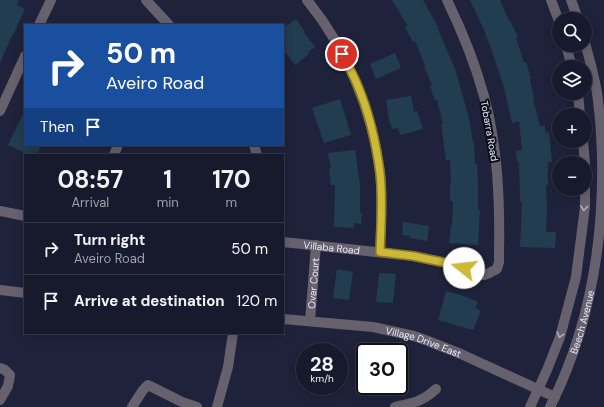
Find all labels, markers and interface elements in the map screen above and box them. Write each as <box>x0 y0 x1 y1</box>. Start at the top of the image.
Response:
map controls <box>552 12 592 196</box>
button: search <box>552 12 592 52</box>
text: 50 m <box>106 35 176 72</box>
pin <box>325 37 359 71</box>
icon: right <box>40 40 92 92</box>
icon: arrive <box>331 43 353 65</box>
button: layers <box>552 60 592 100</box>
text: Aveiro Road <box>106 71 204 95</box>
street label: Tobarra Road <box>478 100 501 162</box>
button: + <box>552 108 592 148</box>
icon: arrive <box>82 116 104 138</box>
text: Then <box>40 117 74 137</box>
button: − <box>552 156 592 196</box>
text: 08:57 <box>57 164 123 195</box>
text: 1 <box>163 164 172 195</box>
text: 170 <box>212 164 251 195</box>
text: Arrival <box>71 194 109 211</box>
text: min <box>157 194 179 211</box>
text: m <box>226 194 237 211</box>
one-way arrow <box>580 205 589 211</box>
text: Turn right <box>74 230 145 250</box>
icon: right <box>40 238 62 260</box>
street label: Villaba Road <box>303 238 361 257</box>
text: 50 m <box>231 239 268 259</box>
position arrow <box>443 247 485 289</box>
text: Aveiro Road <box>74 250 145 267</box>
street label: Ovar Court <box>305 257 322 309</box>
street label: Beech Avenue <box>567 289 597 356</box>
icon: arrive <box>40 290 62 312</box>
text: Arrive at destination <box>74 291 225 311</box>
text: 120 m <box>237 291 277 311</box>
street label: Village Drive East <box>384 324 463 360</box>
one-way arrow <box>556 332 565 339</box>
speed limit sign: 30 <box>356 343 408 395</box>
text: 28 <box>310 351 334 377</box>
text: km/h <box>310 372 334 385</box>

